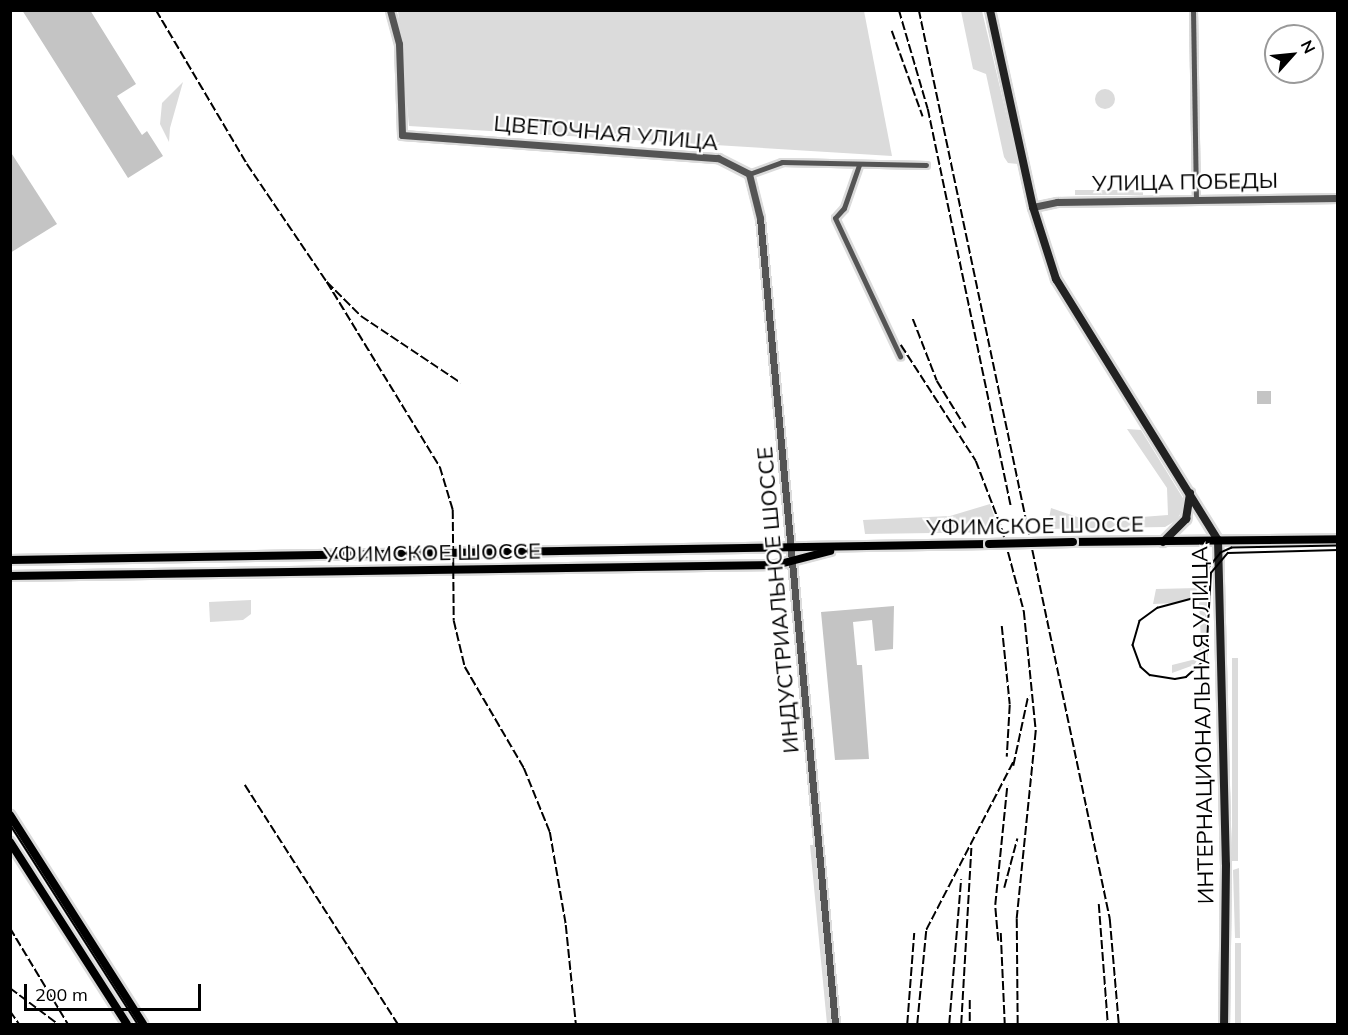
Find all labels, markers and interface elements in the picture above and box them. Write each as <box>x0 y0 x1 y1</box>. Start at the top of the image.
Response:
north arrow <box>1264 24 1324 84</box>
text: N <box>1297 37 1320 57</box>
street label: ЦВЕТОЧНАЯ УЛИЦА <box>493 110 719 156</box>
street label: УЛИЦА ПОБЕДЫ <box>1092 167 1278 197</box>
street label: ИНДУСТРИАЛЬНОЕ ШОССЕ <box>751 446 805 754</box>
street label: УФИМСКОЕ ШОССЕ <box>926 511 1144 541</box>
street label: УФИМСКОЕ ШОССЕ <box>323 538 541 568</box>
street label: ИНТЕРНАЦИОНАЛЬНАЯ УЛИЦА <box>1187 546 1219 904</box>
scale bar <box>27 972 204 1010</box>
text: 200 m <box>35 983 88 1006</box>

